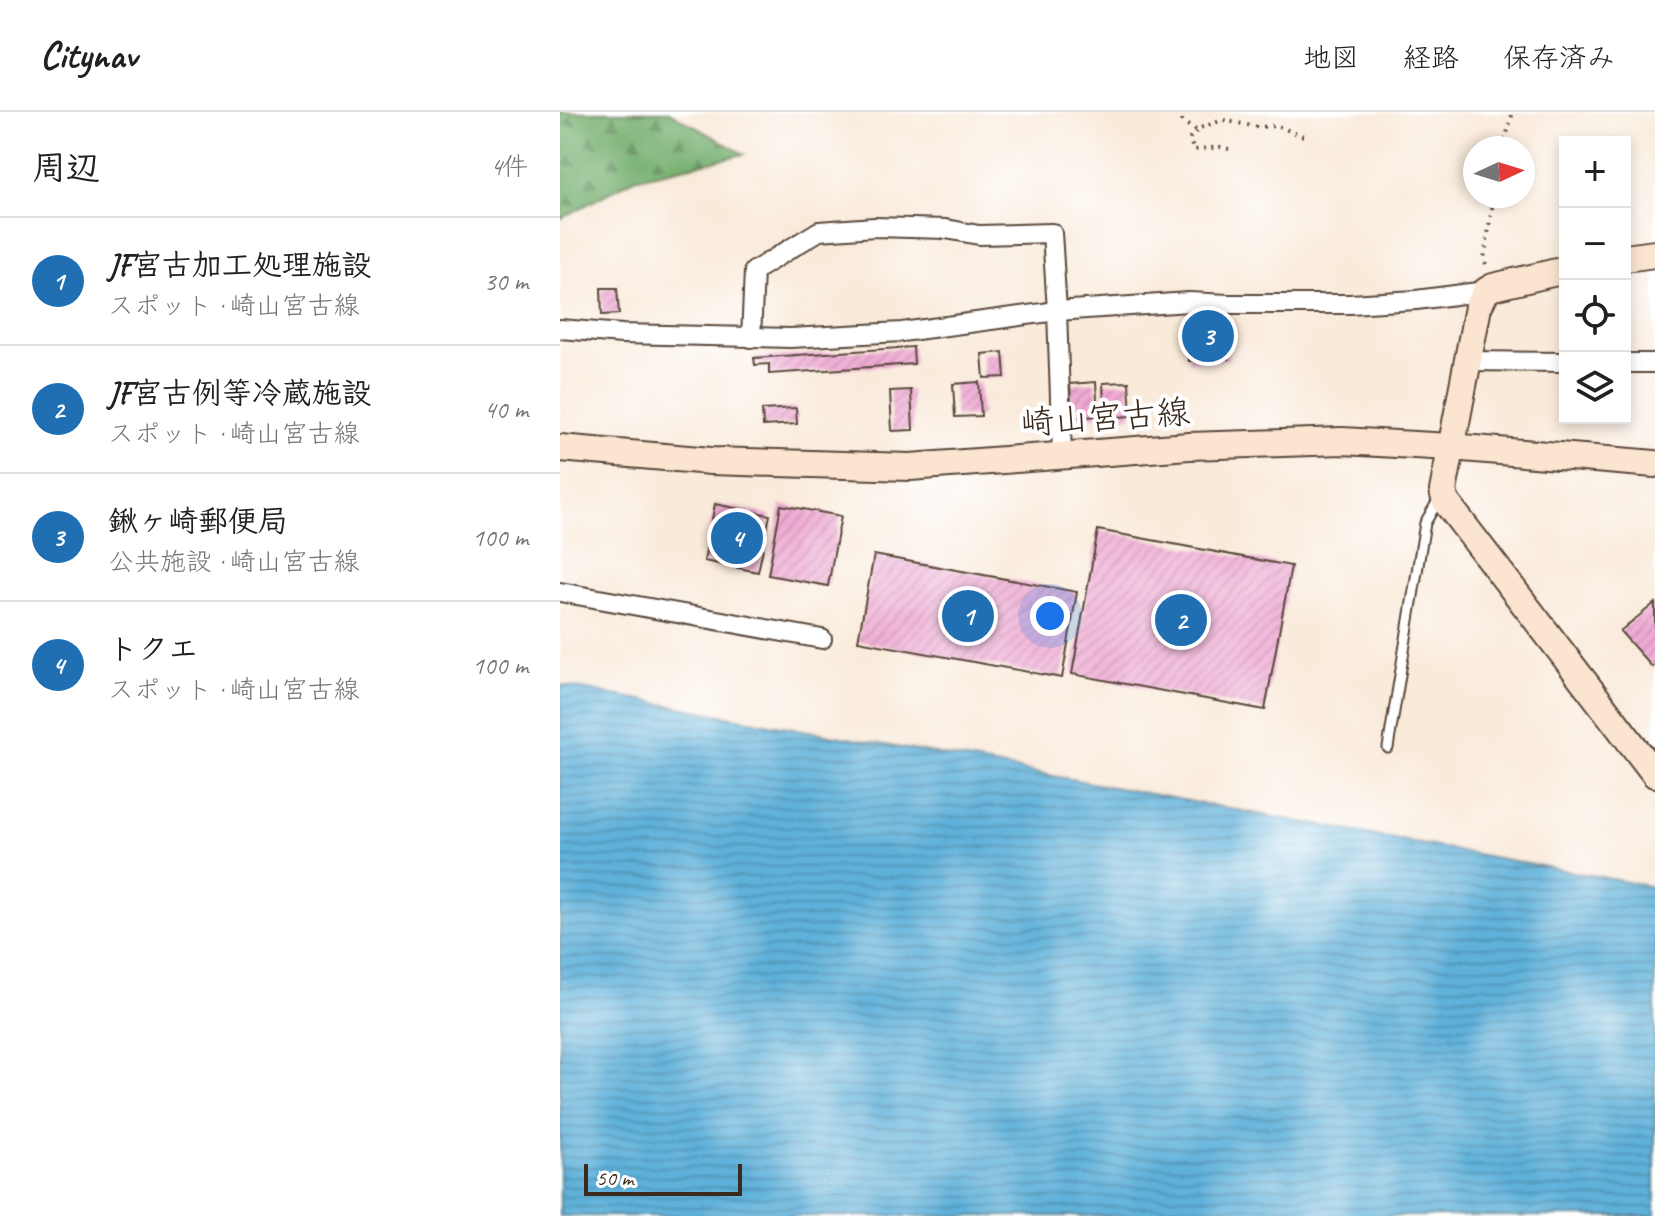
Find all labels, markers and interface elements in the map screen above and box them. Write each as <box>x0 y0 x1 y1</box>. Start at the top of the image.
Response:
text: Citynav <box>40 32 137 79</box>
text: 地図 <box>1303 40 1359 75</box>
text: 経路 <box>1403 40 1459 75</box>
text: 保存済み <box>1503 40 1615 75</box>
north arrow <box>1463 136 1535 208</box>
map controls <box>1559 136 1631 424</box>
button: + <box>1559 136 1631 208</box>
text: 周辺 <box>32 146 100 189</box>
text: 4件 <box>490 150 528 183</box>
button: − <box>1559 208 1631 280</box>
text: JF宮古加工処理施設 <box>108 246 372 284</box>
text: 1 <box>52 265 64 298</box>
text: 30 m <box>484 265 528 298</box>
button: locate <box>1559 280 1631 352</box>
text: スポット · 崎山宮古線 <box>108 289 359 322</box>
pin: 3 <box>1182 306 1234 366</box>
button: layers <box>1559 352 1631 424</box>
text: JF宮古例等冷蔵施設 <box>108 374 372 412</box>
street label: 崎山宮古線 <box>1019 390 1191 444</box>
text: 2 <box>52 393 64 426</box>
text: 40 m <box>484 393 528 426</box>
text: スポット · 崎山宮古線 <box>108 417 359 450</box>
text: 鍬ヶ崎郵便局 <box>108 502 288 540</box>
pin: 4 <box>711 508 763 568</box>
text: 3 <box>52 521 64 554</box>
text: 100 m <box>472 521 528 554</box>
text: 公共施設 · 崎山宮古線 <box>108 545 359 578</box>
pin: 1 <box>942 586 994 646</box>
pin: 2 <box>1155 590 1207 650</box>
your location <box>1030 596 1070 636</box>
text: トクエ <box>108 630 198 668</box>
text: 4 <box>52 649 64 682</box>
text: 100 m <box>472 649 528 682</box>
text: スポット · 崎山宮古線 <box>108 673 359 706</box>
scale bar <box>584 1160 742 1196</box>
text: 50 m <box>596 1164 633 1192</box>

